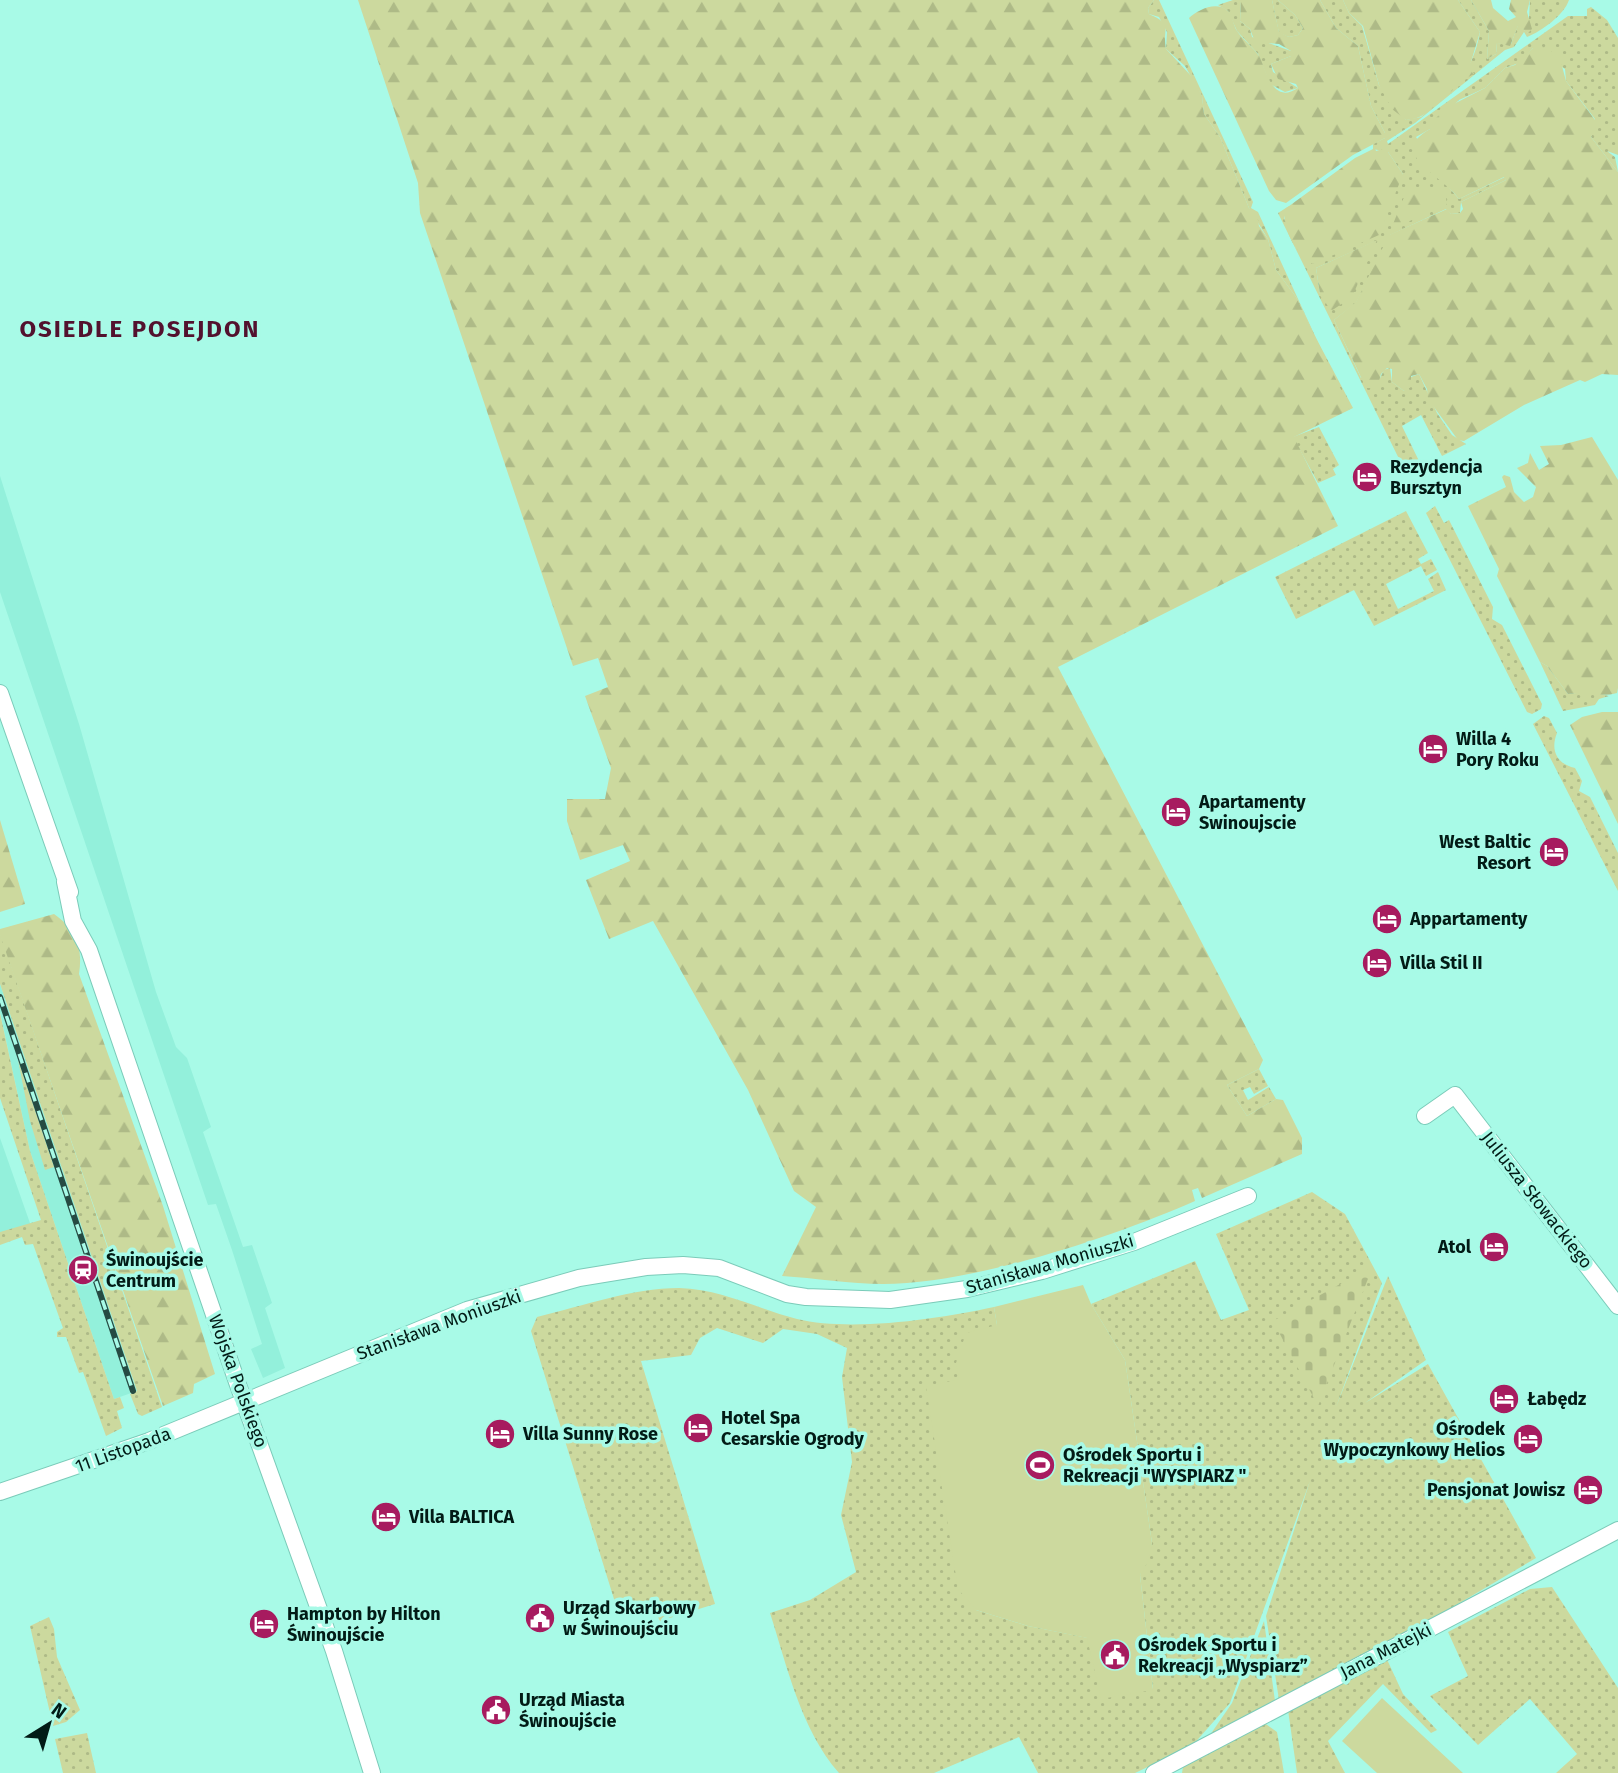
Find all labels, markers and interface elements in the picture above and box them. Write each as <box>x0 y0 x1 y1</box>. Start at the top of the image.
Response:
district label: OSIEDLE POSEJDON <box>20 315 261 343</box>
place label: Rezydencja Bursztyn <box>1390 456 1483 499</box>
hotel icon: Rezydencja Bursztyn <box>1350 460 1384 494</box>
place label: Willa 4 Pory Roku <box>1456 728 1539 771</box>
hotel icon: Willa 4 Pory Roku <box>1416 732 1450 766</box>
place label: Apartamenty Swinoujscie <box>1198 791 1306 834</box>
hotel icon: Apartamenty Swinoujscie <box>1159 795 1193 829</box>
place label: West Baltic Resort <box>1439 831 1532 874</box>
hotel icon: West Baltic Resort <box>1537 835 1571 869</box>
hotel icon: Appartamenty <box>1370 902 1404 936</box>
place label: Appartamenty <box>1409 908 1528 930</box>
hotel icon: Villa Stil II <box>1360 946 1394 980</box>
place label: Villa Stil II <box>1399 952 1483 974</box>
street label: Juliusza Słowackiego <box>1477 1127 1597 1273</box>
street label: Stanisława Moniuszki <box>964 1230 1136 1298</box>
hotel icon: Atol <box>1477 1230 1511 1264</box>
place label: Atol <box>1437 1236 1472 1258</box>
place label: Świnoujście Centrum <box>106 1248 203 1292</box>
station icon: Świnoujście Centrum <box>66 1253 100 1287</box>
street label: Stanisława Moniuszki <box>354 1285 524 1365</box>
street label: Wojska Polskiego <box>204 1311 272 1451</box>
hotel icon: Łabędz <box>1487 1382 1521 1416</box>
place label: Łabędz <box>1527 1388 1586 1410</box>
place label: Hotel Spa Cesarskie Ogrody <box>721 1407 865 1450</box>
hotel icon: Hotel Spa Cesarskie Ogrody <box>681 1411 715 1445</box>
hotel icon: Villa Sunny Rose <box>483 1417 517 1451</box>
place label: Ośrodek Wypoczynkowy Helios <box>1324 1418 1506 1461</box>
hotel icon: Ośrodek Wypoczynkowy Helios <box>1511 1422 1545 1456</box>
street label: 11 Listopada <box>72 1423 174 1477</box>
place label: Villa Sunny Rose <box>522 1423 658 1445</box>
place label: Ośrodek Sportu i Rekreacji "WYSPIARZ " <box>1063 1444 1246 1487</box>
sports icon: Ośrodek Sportu i Rekreacji "WYSPIARZ " <box>1023 1448 1057 1482</box>
hotel icon: Pensjonat Jowisz <box>1571 1473 1605 1507</box>
place label: Pensjonat Jowisz <box>1427 1479 1565 1501</box>
hotel icon: Villa BALTICA <box>369 1500 403 1534</box>
place label: Villa BALTICA <box>408 1506 515 1528</box>
place label: Urząd Skarbowy w Świnoujściu <box>563 1597 696 1640</box>
public building icon: Urząd Skarbowy w Świnoujściu <box>523 1601 557 1635</box>
place label: Hampton by Hilton Świnoujście <box>287 1603 441 1646</box>
hotel icon: Hampton by Hilton Świnoujście <box>247 1607 281 1641</box>
street label: Jana Matejki <box>1337 1619 1435 1683</box>
place label: Ośrodek Sportu i Rekreacji „Wyspiarz” <box>1138 1634 1308 1677</box>
public building icon: Ośrodek Sportu i Rekreacji „Wyspiarz” <box>1098 1638 1132 1672</box>
north arrow <box>14 1689 84 1759</box>
place label: Urząd Miasta Świnoujście <box>519 1689 625 1732</box>
public building icon: Urząd Miasta Świnoujście <box>479 1693 513 1727</box>
text: N <box>47 1698 71 1724</box>

